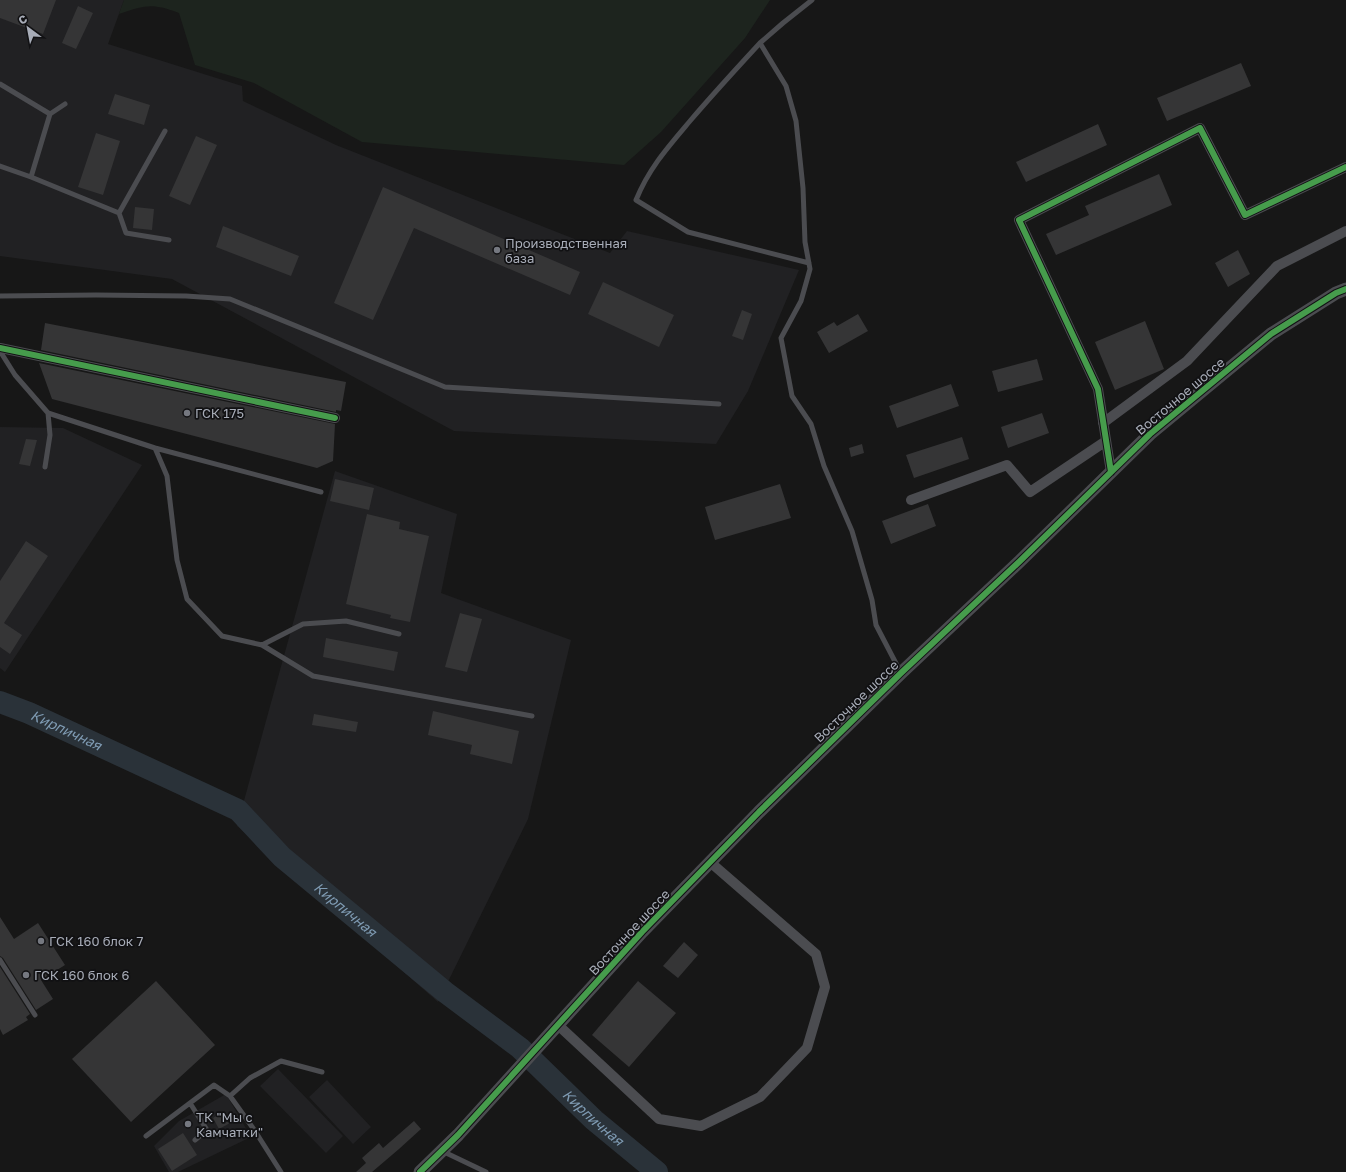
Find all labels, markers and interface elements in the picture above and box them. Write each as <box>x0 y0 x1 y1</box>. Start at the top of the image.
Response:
north arrow <box>8 8 48 48</box>
text: С <box>16 11 29 27</box>
place label: Производственная база <box>505 235 627 266</box>
marker: Производственная база <box>492 245 502 255</box>
street label: Восточное шоссе <box>1132 354 1228 438</box>
place label: ГСК 175 <box>195 405 244 421</box>
marker: ГСК 175 <box>182 408 192 418</box>
street label: Восточное шоссе <box>810 657 902 745</box>
water label: Кирпичная <box>28 706 105 754</box>
water label: Кирпичная <box>311 878 381 941</box>
street label: Восточное шоссе <box>585 886 673 978</box>
place label: ГСК 160 блок 7 <box>49 933 143 949</box>
marker: ГСК 160 блок 7 <box>36 936 46 946</box>
place label: ГСК 160 блок 6 <box>34 967 129 983</box>
marker: ГСК 160 блок 6 <box>21 970 31 980</box>
water label: Кирпичная <box>559 1085 628 1150</box>
place label: ТК "Мы с Камчатки" <box>196 1109 263 1140</box>
marker: ТК "Мы с Камчатки" <box>183 1119 193 1129</box>

